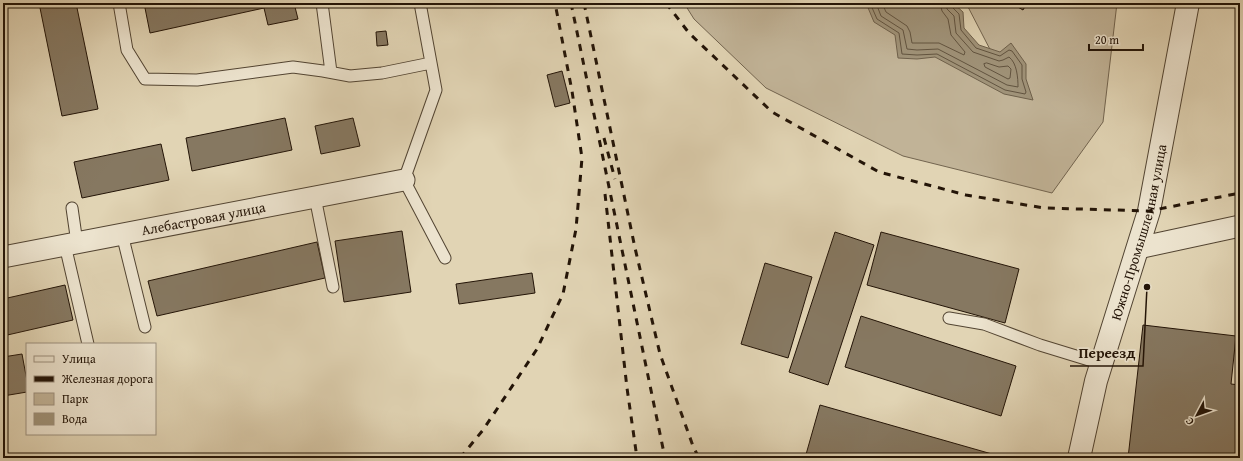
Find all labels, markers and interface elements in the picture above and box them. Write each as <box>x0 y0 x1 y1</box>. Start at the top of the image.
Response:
scale bar <box>1089 26 1143 52</box>
text: 20 m <box>1095 31 1119 48</box>
street label: Южно-Промышленная улица <box>1106 142 1171 323</box>
street label: Алебастровая улица <box>140 197 267 240</box>
callout: Переезд <box>1070 339 1143 366</box>
text: Переезд <box>1078 342 1136 363</box>
legend <box>26 343 156 435</box>
text: Улица <box>62 350 96 367</box>
text: Железная дорога <box>61 370 153 387</box>
text: Парк <box>62 390 89 407</box>
north arrow <box>1177 395 1217 435</box>
text: Вода <box>62 410 87 427</box>
text: С <box>1181 414 1198 429</box>

